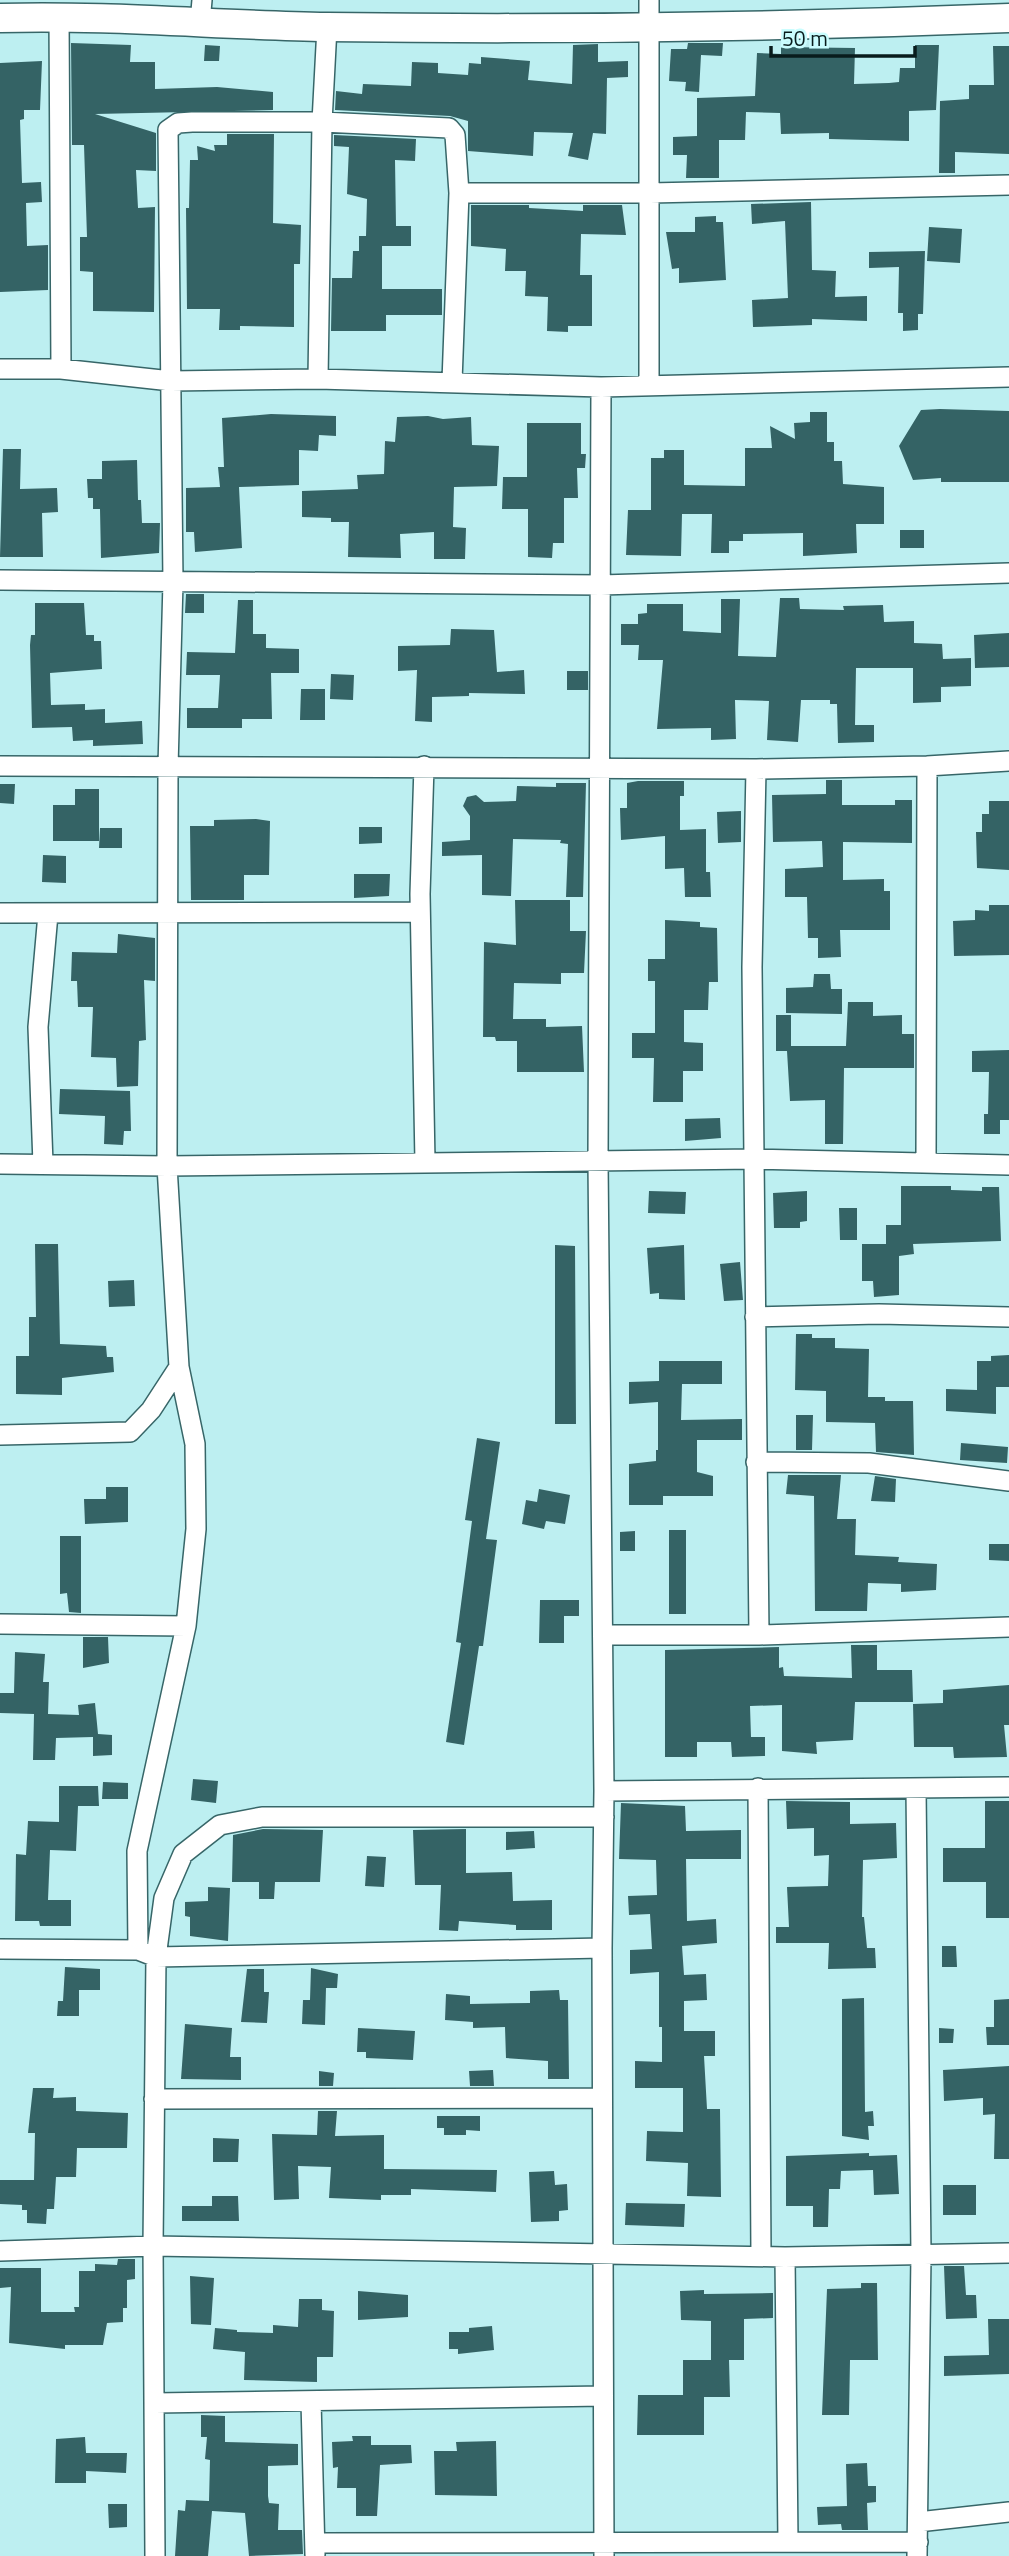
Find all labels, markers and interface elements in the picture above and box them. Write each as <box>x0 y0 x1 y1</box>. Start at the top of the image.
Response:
scale bar <box>771 14 914 58</box>
text: 50 m <box>782 22 828 54</box>

